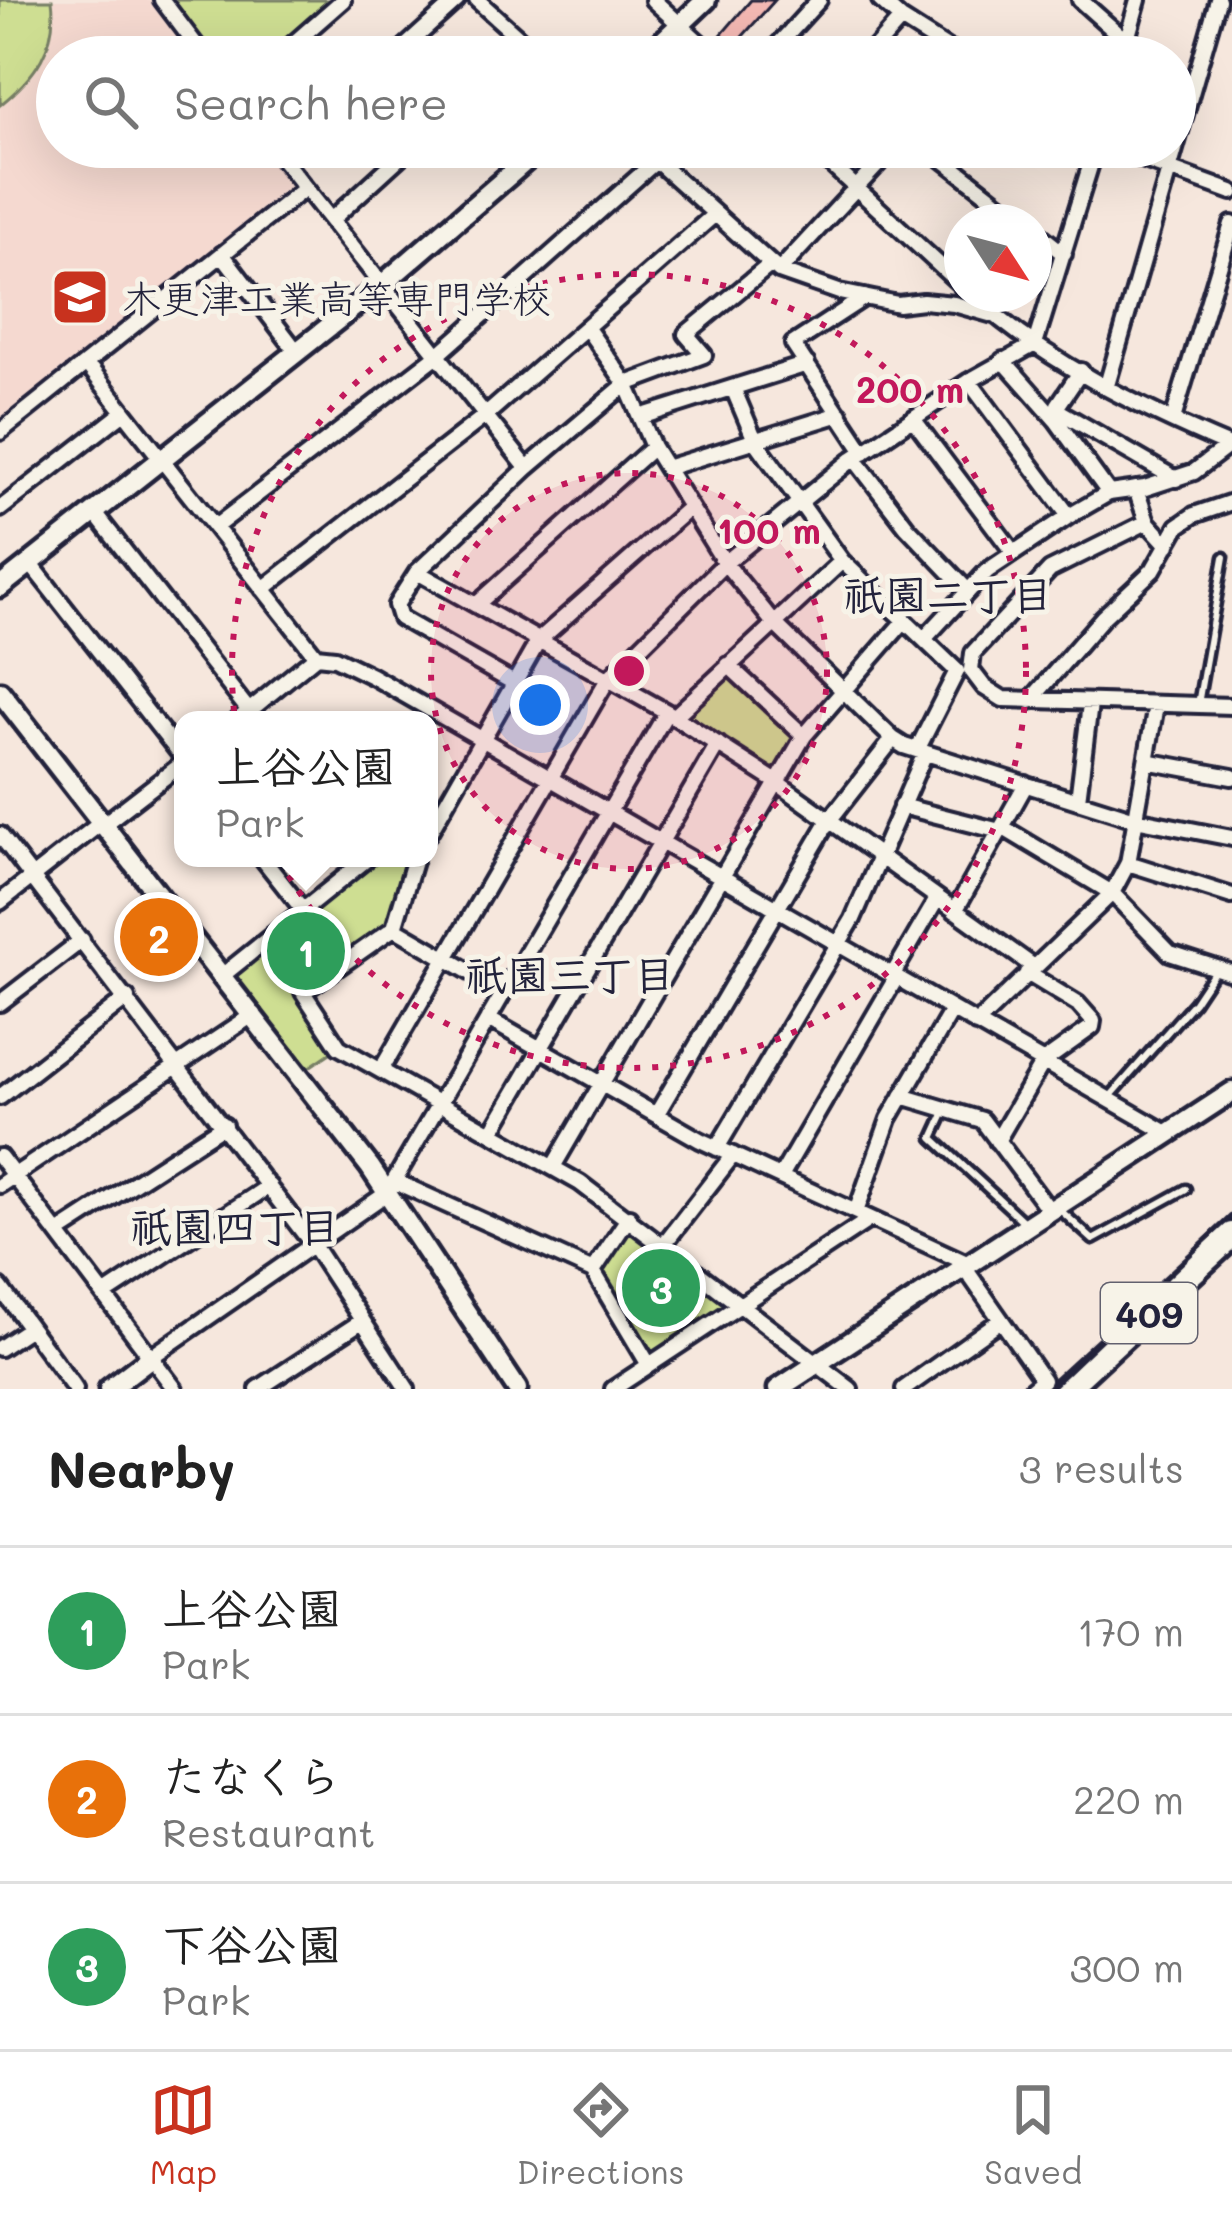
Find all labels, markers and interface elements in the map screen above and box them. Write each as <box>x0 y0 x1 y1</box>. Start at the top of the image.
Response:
search box <box>36 36 1196 168</box>
icon: search <box>78 69 144 135</box>
text: Search here <box>174 73 448 131</box>
north arrow <box>944 204 1052 312</box>
school or university icon: 木更津工業高等専門学校 <box>49 266 111 328</box>
place label: 木更津工業高等専門学校 <box>122 272 551 323</box>
text: 200 m <box>856 365 964 412</box>
text: 100 m <box>717 506 821 553</box>
district label: 祇園二丁目 <box>843 566 1053 621</box>
centre of rings <box>608 650 650 692</box>
your location <box>510 675 570 735</box>
popup <box>174 711 438 867</box>
text: 上谷公園 <box>216 736 396 794</box>
text: Park <box>216 796 304 847</box>
pin: 2 <box>120 892 198 982</box>
pin: 1 <box>267 906 345 996</box>
district label: 祇園三丁目 <box>465 946 675 1001</box>
district label: 祇園四丁目 <box>130 1198 340 1253</box>
pin: 3 <box>622 1243 700 1333</box>
road number: 409 <box>1101 1283 1197 1343</box>
text: Nearby <box>48 1434 235 1501</box>
text: 3 results <box>1019 1442 1184 1493</box>
text: 上谷公園 <box>162 1578 342 1636</box>
text: 1 <box>78 1605 96 1656</box>
text: 170 m <box>1077 1605 1184 1656</box>
text: Park <box>162 1638 250 1689</box>
text: たなくら <box>162 1746 342 1804</box>
text: 2 <box>76 1773 98 1824</box>
text: 220 m <box>1073 1773 1184 1824</box>
text: Restaurant <box>162 1806 376 1857</box>
text: 下谷公園 <box>162 1914 342 1972</box>
text: 3 <box>75 1941 99 1992</box>
text: 300 m <box>1069 1941 1184 1992</box>
text: Park <box>162 1974 250 2025</box>
tab: Map <box>150 2077 217 2192</box>
tab: Directions <box>517 2077 684 2192</box>
tab: Saved <box>984 2077 1082 2192</box>

